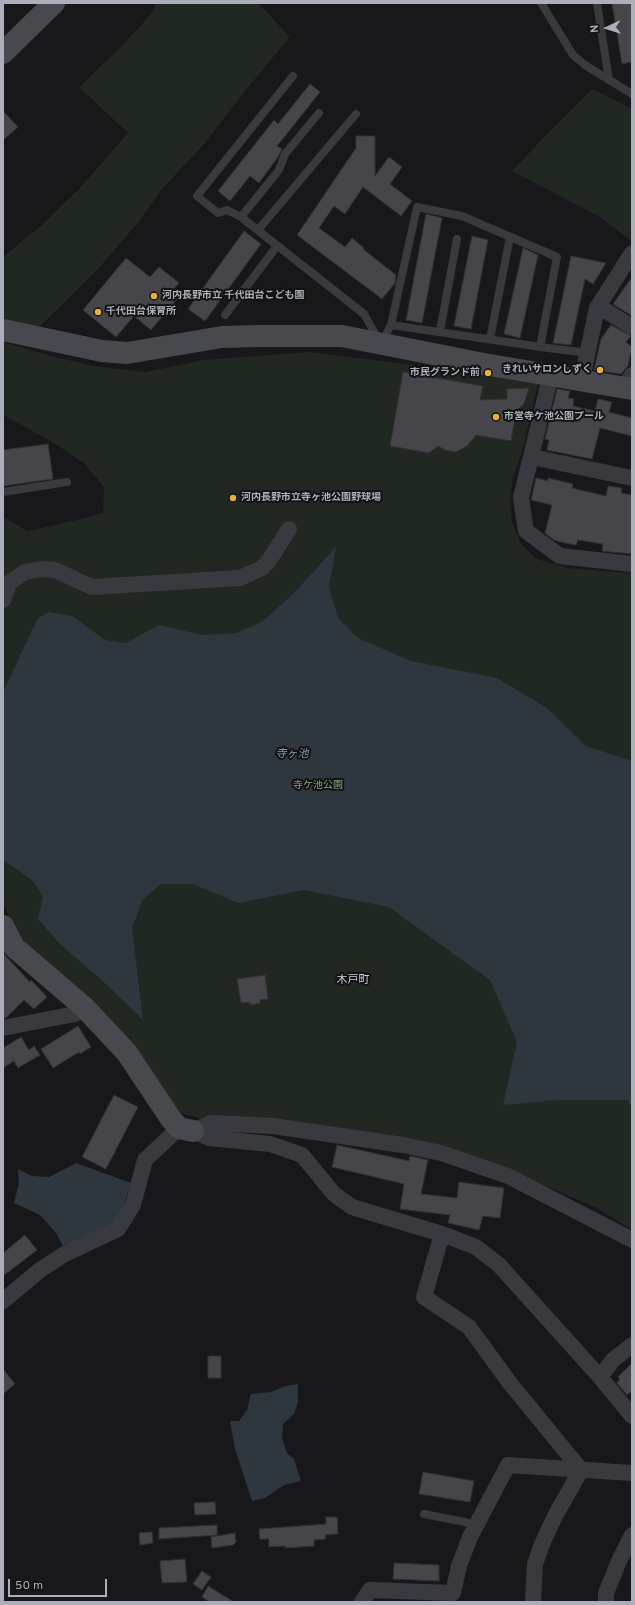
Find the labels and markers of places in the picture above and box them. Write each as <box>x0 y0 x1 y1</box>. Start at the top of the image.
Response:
place label: 河内長野市立 千代田台こども園 <box>162 290 304 302</box>
marker: 河内長野市立 千代田台こども園 <box>149 291 159 301</box>
place label: 千代田台保育所 <box>106 306 176 318</box>
marker: 千代田台保育所 <box>93 307 103 317</box>
place label: きれいサロンしずく <box>502 364 592 376</box>
marker: きれいサロンしずく <box>595 365 605 375</box>
place label: 市民グランド前 <box>410 367 480 379</box>
marker: 市民グランド前 <box>483 368 493 378</box>
place label: 市営寺ケ池公園プール <box>504 411 604 423</box>
marker: 市営寺ケ池公園プール <box>491 412 501 422</box>
place label: 河内長野市立寺ヶ池公園野球場 <box>241 492 381 504</box>
marker: 河内長野市立寺ヶ池公園野球場 <box>228 493 238 503</box>

